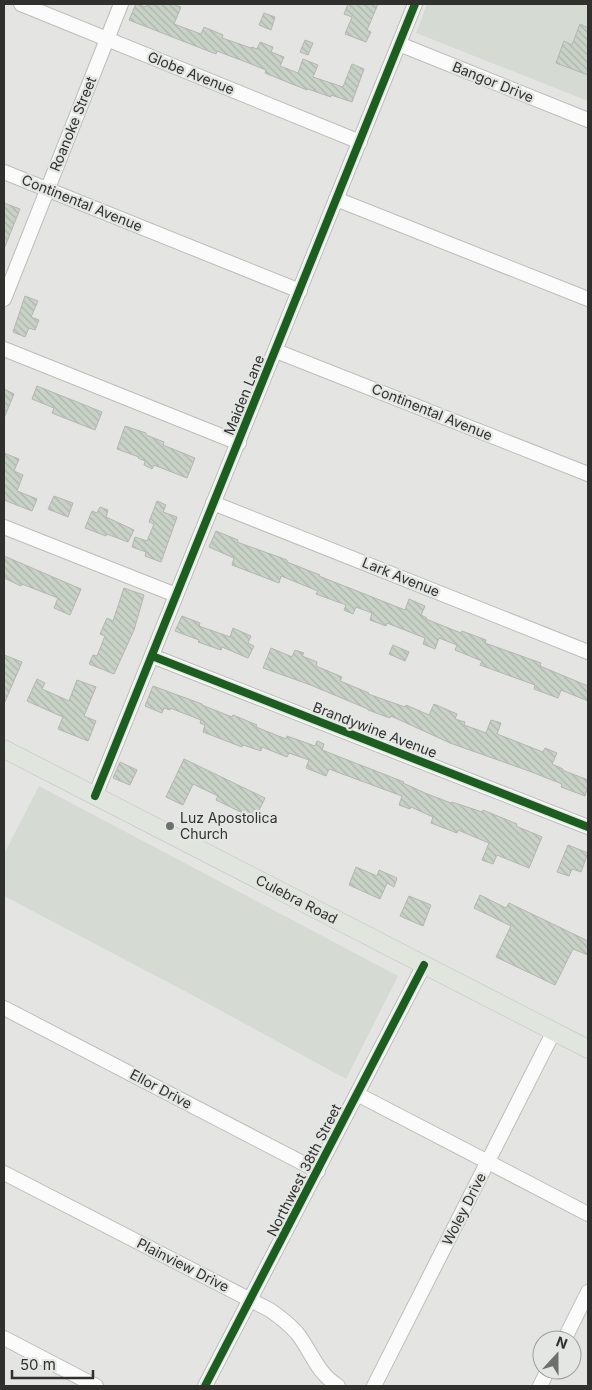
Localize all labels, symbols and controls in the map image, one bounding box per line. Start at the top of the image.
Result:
street label: Globe Avenue [145,47,237,98]
street label: Bangor Drive [450,58,536,106]
street label: Roanoke Street [46,73,99,174]
street label: Continental Avenue [19,171,145,235]
street label: Maiden Lane [220,352,267,437]
street label: Continental Avenue [369,380,495,444]
street label: Lark Avenue [360,553,442,600]
street label: Brandywine Avenue [311,698,440,761]
place label: Luz Apostolica Church [180,809,278,842]
marker: Luz Apostolica Church [164,820,176,832]
street label: Culebra Road [253,871,341,927]
street label: Ellor Drive [127,1065,195,1112]
street label: Northwest 38th Street [263,1100,344,1239]
street label: Woley Drive [438,1170,489,1248]
street label: Plainview Drive [134,1234,232,1295]
north arrow [532,1330,582,1380]
text: N [554,1333,570,1352]
scale bar [12,1348,94,1380]
text: 50 m [20,1355,56,1374]

